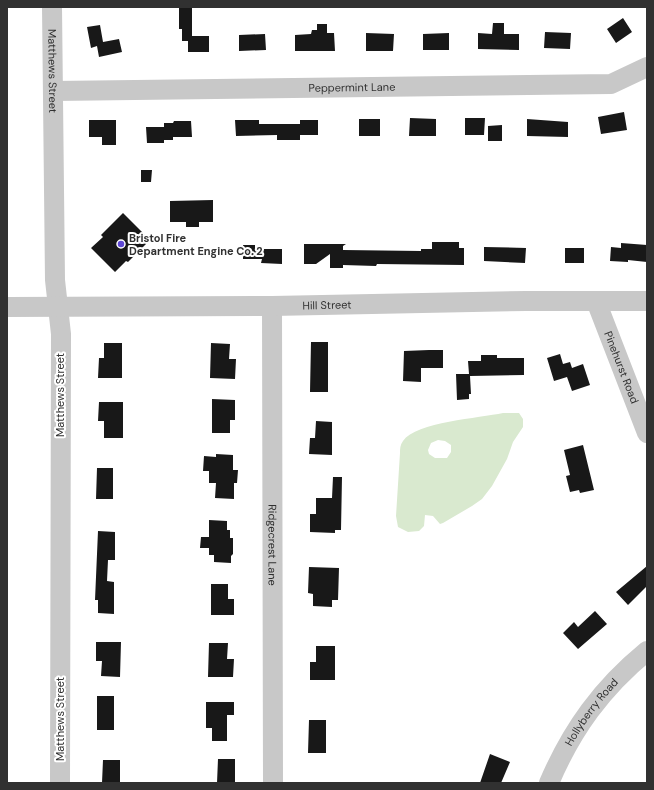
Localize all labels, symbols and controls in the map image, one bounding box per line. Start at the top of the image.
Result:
street label: Matthews Street [45,29,60,113]
street label: Peppermint Lane [308,80,395,95]
place label: Bristol Fire Department Engine Co. 2 [129,231,263,258]
marker: Bristol Fire Department Engine Co. 2 [116,239,126,249]
street label: Hill Street [302,297,352,312]
street label: Pinehurst Road [601,329,642,406]
street label: Matthews Street [53,353,67,437]
street label: Ridgecrest Lane [265,504,280,586]
street label: Hollyberry Road [562,675,621,748]
street label: Matthews Street [53,677,67,761]

